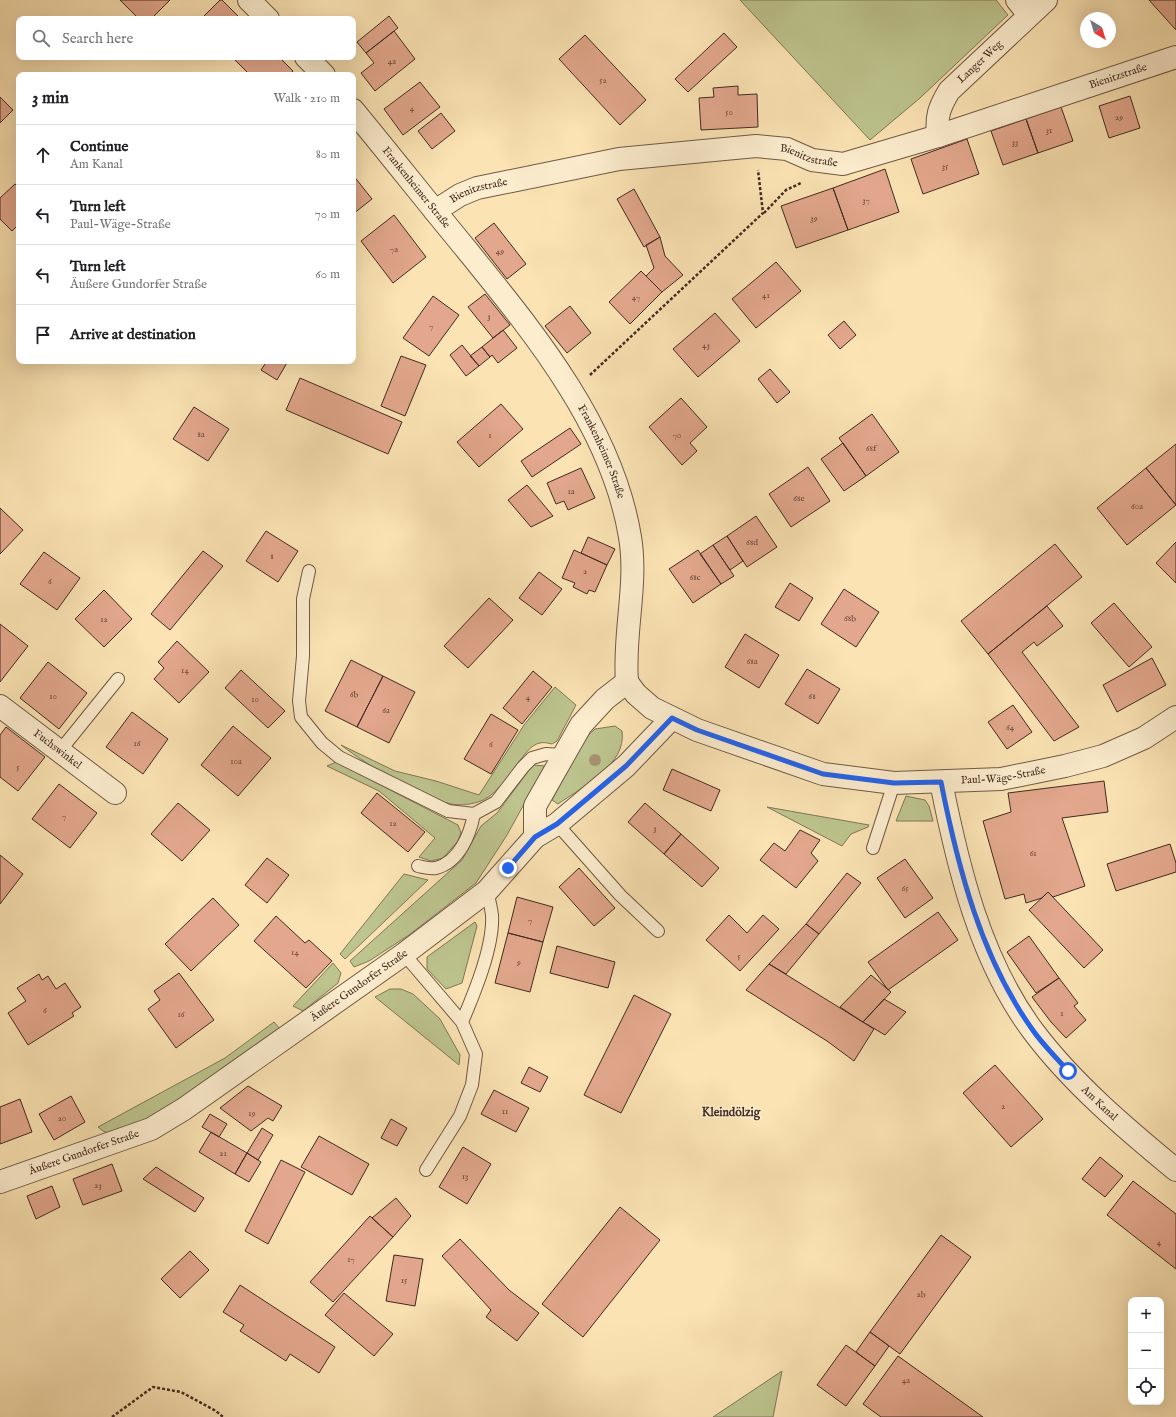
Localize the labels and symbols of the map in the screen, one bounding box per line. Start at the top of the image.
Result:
north arrow [1080,12,1116,48]
street label: Langer Weg [955,37,1006,86]
house number: 4a [388,56,396,67]
street label: Bienitzstraße [1087,60,1149,92]
house number: 52 [599,75,607,86]
house number: 4 [410,103,415,114]
house number: 50 [725,107,733,118]
house number: 29 [1115,112,1123,123]
house number: 31 [1046,125,1052,136]
house number: 33 [1012,137,1018,148]
street label: Bienitzstraße [780,141,839,170]
street label: Frankenheimer Straße [379,144,453,231]
house number: 35 [942,161,949,172]
street label: Bienitzstraße [447,175,509,207]
house number: 37 [862,195,870,206]
house number: 39 [810,213,818,224]
house number: 7a [390,244,398,255]
house number: 49 [496,246,504,257]
house number: 41 [762,290,770,301]
house number: 47 [632,292,640,303]
house number: 3 [487,311,491,322]
house number: 7 [429,321,433,332]
house number: 43 [702,340,710,351]
street label: Frankenheimer Straße [574,402,628,500]
house number: 8a [197,429,205,440]
house number: 1 [488,430,492,441]
house number: 70 [673,430,681,441]
house number: 68f [866,443,878,454]
house number: 1a [567,486,575,497]
house number: 68e [793,493,805,504]
house number: 60a [1131,501,1143,512]
house number: 68d [746,537,758,548]
house number: 8 [270,551,274,562]
house number: 2 [583,566,587,577]
house number: 68c [689,572,701,583]
house number: 6 [48,576,52,587]
house number: 68b [844,613,856,624]
house number: 12 [100,614,108,625]
house number: 68a [746,656,758,667]
house number: 14 [181,665,189,676]
house number: 6b [350,689,358,700]
house number: 10 [49,691,57,702]
house number: 68 [808,691,816,702]
house number: 4 [526,692,531,703]
house number: 10 [251,694,259,705]
house number: 6a [382,705,390,716]
house number: 64 [1006,722,1015,733]
street label: Fuchswinkel [30,727,84,772]
house number: 16 [133,738,141,749]
house number: 6 [489,739,493,750]
house number: 10a [230,756,242,767]
house number: 5 [16,762,20,773]
street label: Paul-Wäge-Straße [961,763,1047,787]
house number: 7 [62,811,66,822]
house number: 12 [389,818,397,829]
house number: 3 [653,823,657,834]
house number: 61 [1029,848,1037,859]
route end [499,859,517,877]
house number: 65 [901,883,909,894]
house number: 7 [528,915,532,926]
street label: Äußere Gundorfer Straße [307,946,411,1025]
house number: 14 [291,947,299,958]
house number: 5 [737,951,741,962]
house number: 9 [516,957,521,968]
house number: 6 [43,1005,47,1016]
house number: 1 [1060,1008,1064,1019]
house number: 16 [177,1009,185,1020]
route start [1059,1062,1077,1080]
street label: Am Kanal [1078,1082,1120,1124]
house number: 2 [1001,1101,1005,1112]
district label: Kleindölzig [702,1105,761,1121]
house number: 11 [502,1106,508,1117]
house number: 19 [248,1108,256,1119]
house number: 20 [58,1113,66,1124]
street label: Äußere Gundorfer Straße [26,1127,141,1179]
house number: 21 [219,1148,227,1159]
house number: 13 [462,1171,468,1182]
house number: 23 [94,1180,102,1191]
house number: 4 [1157,1237,1162,1248]
house number: 17 [347,1254,355,1265]
house number: 15 [401,1275,408,1286]
house number: 2b [916,1289,926,1300]
house number: 4a [902,1375,910,1386]

